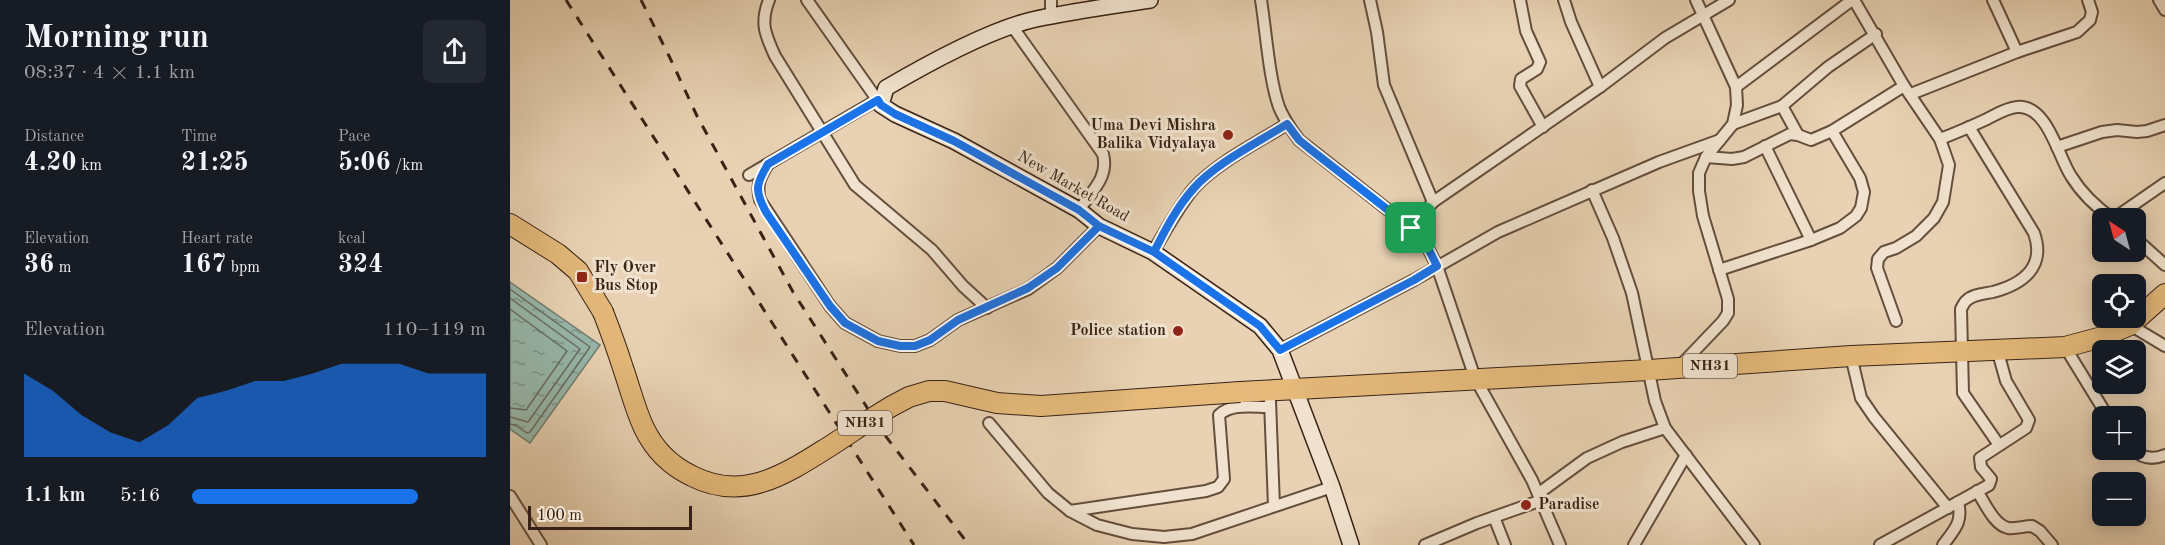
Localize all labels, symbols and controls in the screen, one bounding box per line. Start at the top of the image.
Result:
button: share [423,20,486,83]
text: Morning run [24,22,209,55]
text: 08:37 · 4 × 1.1 km [24,63,195,83]
place label: Uma Devi Mishra Balika Vidyalaya [1090,118,1216,152]
marker: Uma Devi Mishra Balika Vidyalaya [1221,128,1235,142]
text: Distance [24,129,84,145]
text: Time [181,129,217,145]
text: Pace [338,129,370,145]
street label: New Market Road [1015,149,1131,225]
text: 4.20 [24,150,77,176]
text: 21:25 [181,150,249,176]
text: 5:06 [338,150,391,176]
text: km [77,158,102,174]
text: /km [391,158,423,174]
pin [1385,202,1436,253]
north arrow [2092,208,2146,262]
map controls [2092,208,2146,526]
icon: arrive [1394,211,1427,244]
text: Elevation [24,231,89,247]
text: Heart rate [181,231,253,247]
text: kcal [338,231,366,247]
text: 36 [24,252,54,278]
text: 167 [181,252,226,278]
text: 324 [338,252,383,278]
text: m [54,260,71,276]
text: bpm [226,260,260,276]
place label: Fly Over Bus Stop [594,260,658,294]
marker: Fly Over Bus Stop [575,270,589,284]
button: locate [2092,274,2146,328]
text: Elevation [24,320,105,340]
text: 110–119 m [383,320,486,340]
place label: Police station [1070,323,1166,339]
marker: Police station [1171,324,1185,338]
button: layers [2092,340,2146,394]
road number: NH31 [1683,354,1737,378]
button: + [2092,406,2146,460]
road number: NH31 [838,411,892,435]
button: − [2092,472,2146,526]
text: 1.1 km [24,486,86,506]
text: 5:16 [120,486,160,506]
place label: Paradise [1538,497,1600,513]
marker: Paradise [1519,498,1533,512]
scale bar [528,503,692,530]
text: 100 m [537,508,582,524]

